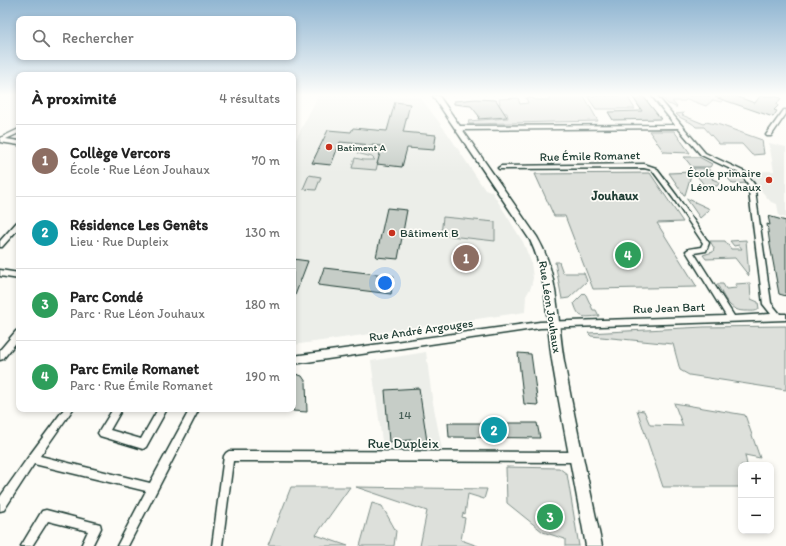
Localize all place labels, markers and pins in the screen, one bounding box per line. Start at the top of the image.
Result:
place label: Batiment A [337,141,386,154]
marker: Batiment A [324,142,334,152]
place label: École primaire Léon Jouhaux [687,166,761,194]
marker: École primaire Léon Jouhaux [764,175,774,185]
place label: Bâtiment B [400,226,459,240]
marker: Bâtiment B [387,228,397,238]
pin: 4 [615,240,641,270]
pin: 1 [453,243,479,273]
pin: 2 [481,415,507,445]
pin: 3 [537,502,563,532]

